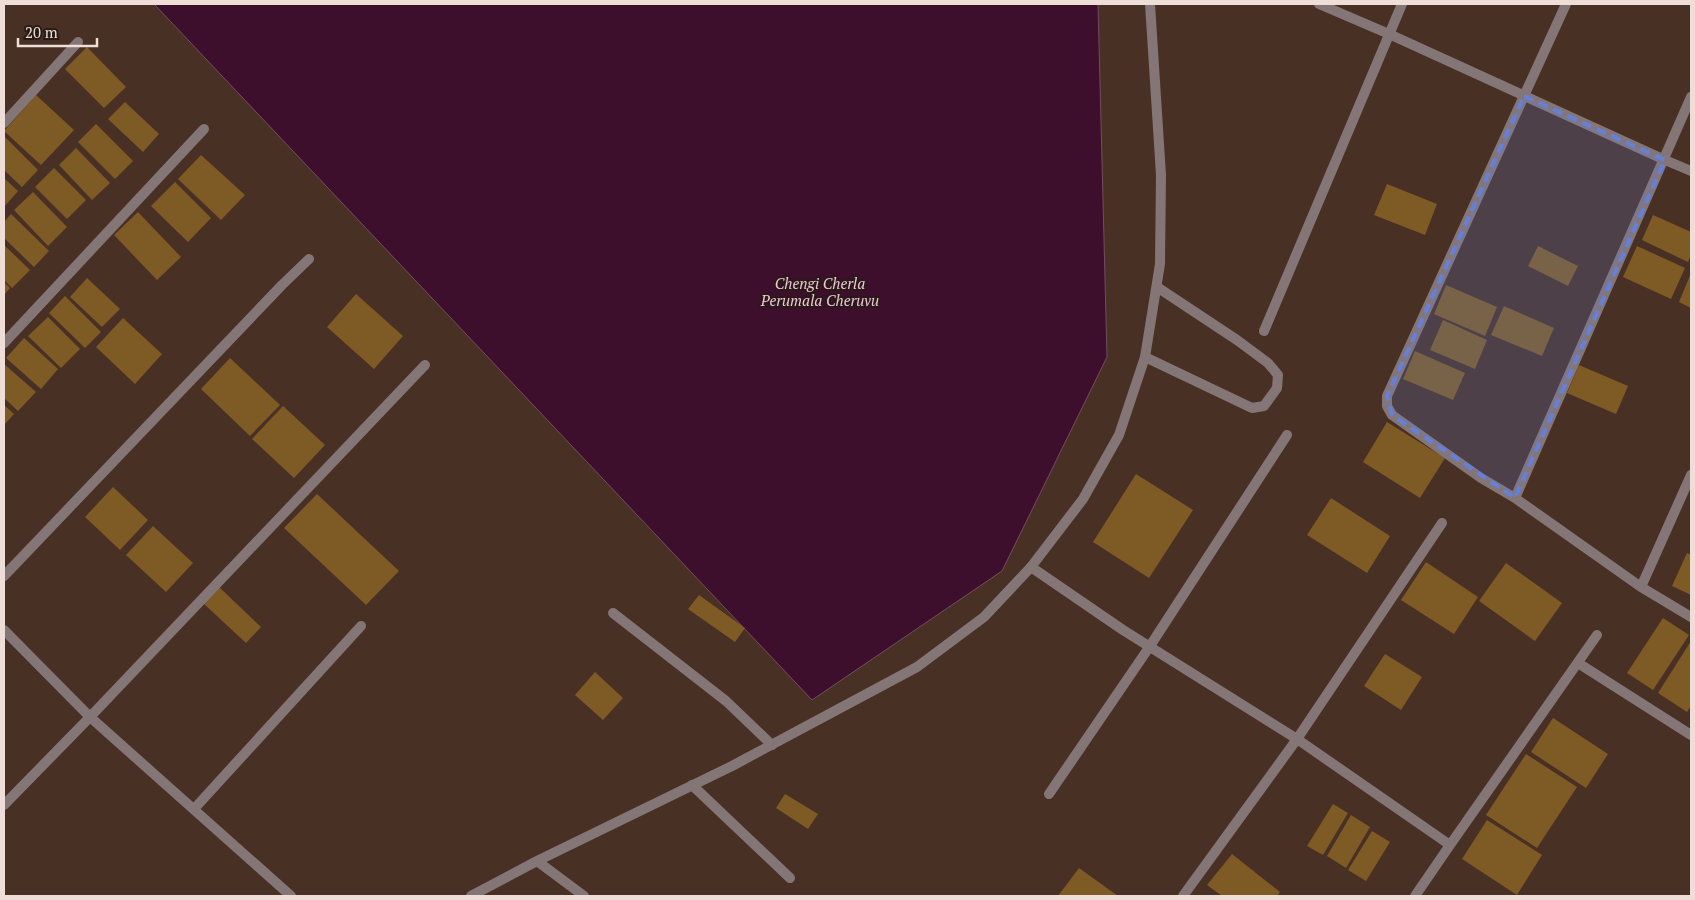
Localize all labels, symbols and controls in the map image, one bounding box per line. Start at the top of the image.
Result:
scale bar [18,15,96,47]
text: 20 m [25,22,58,42]
water label: Chengi Cherla Perumala Cheruvu [760,273,879,310]

